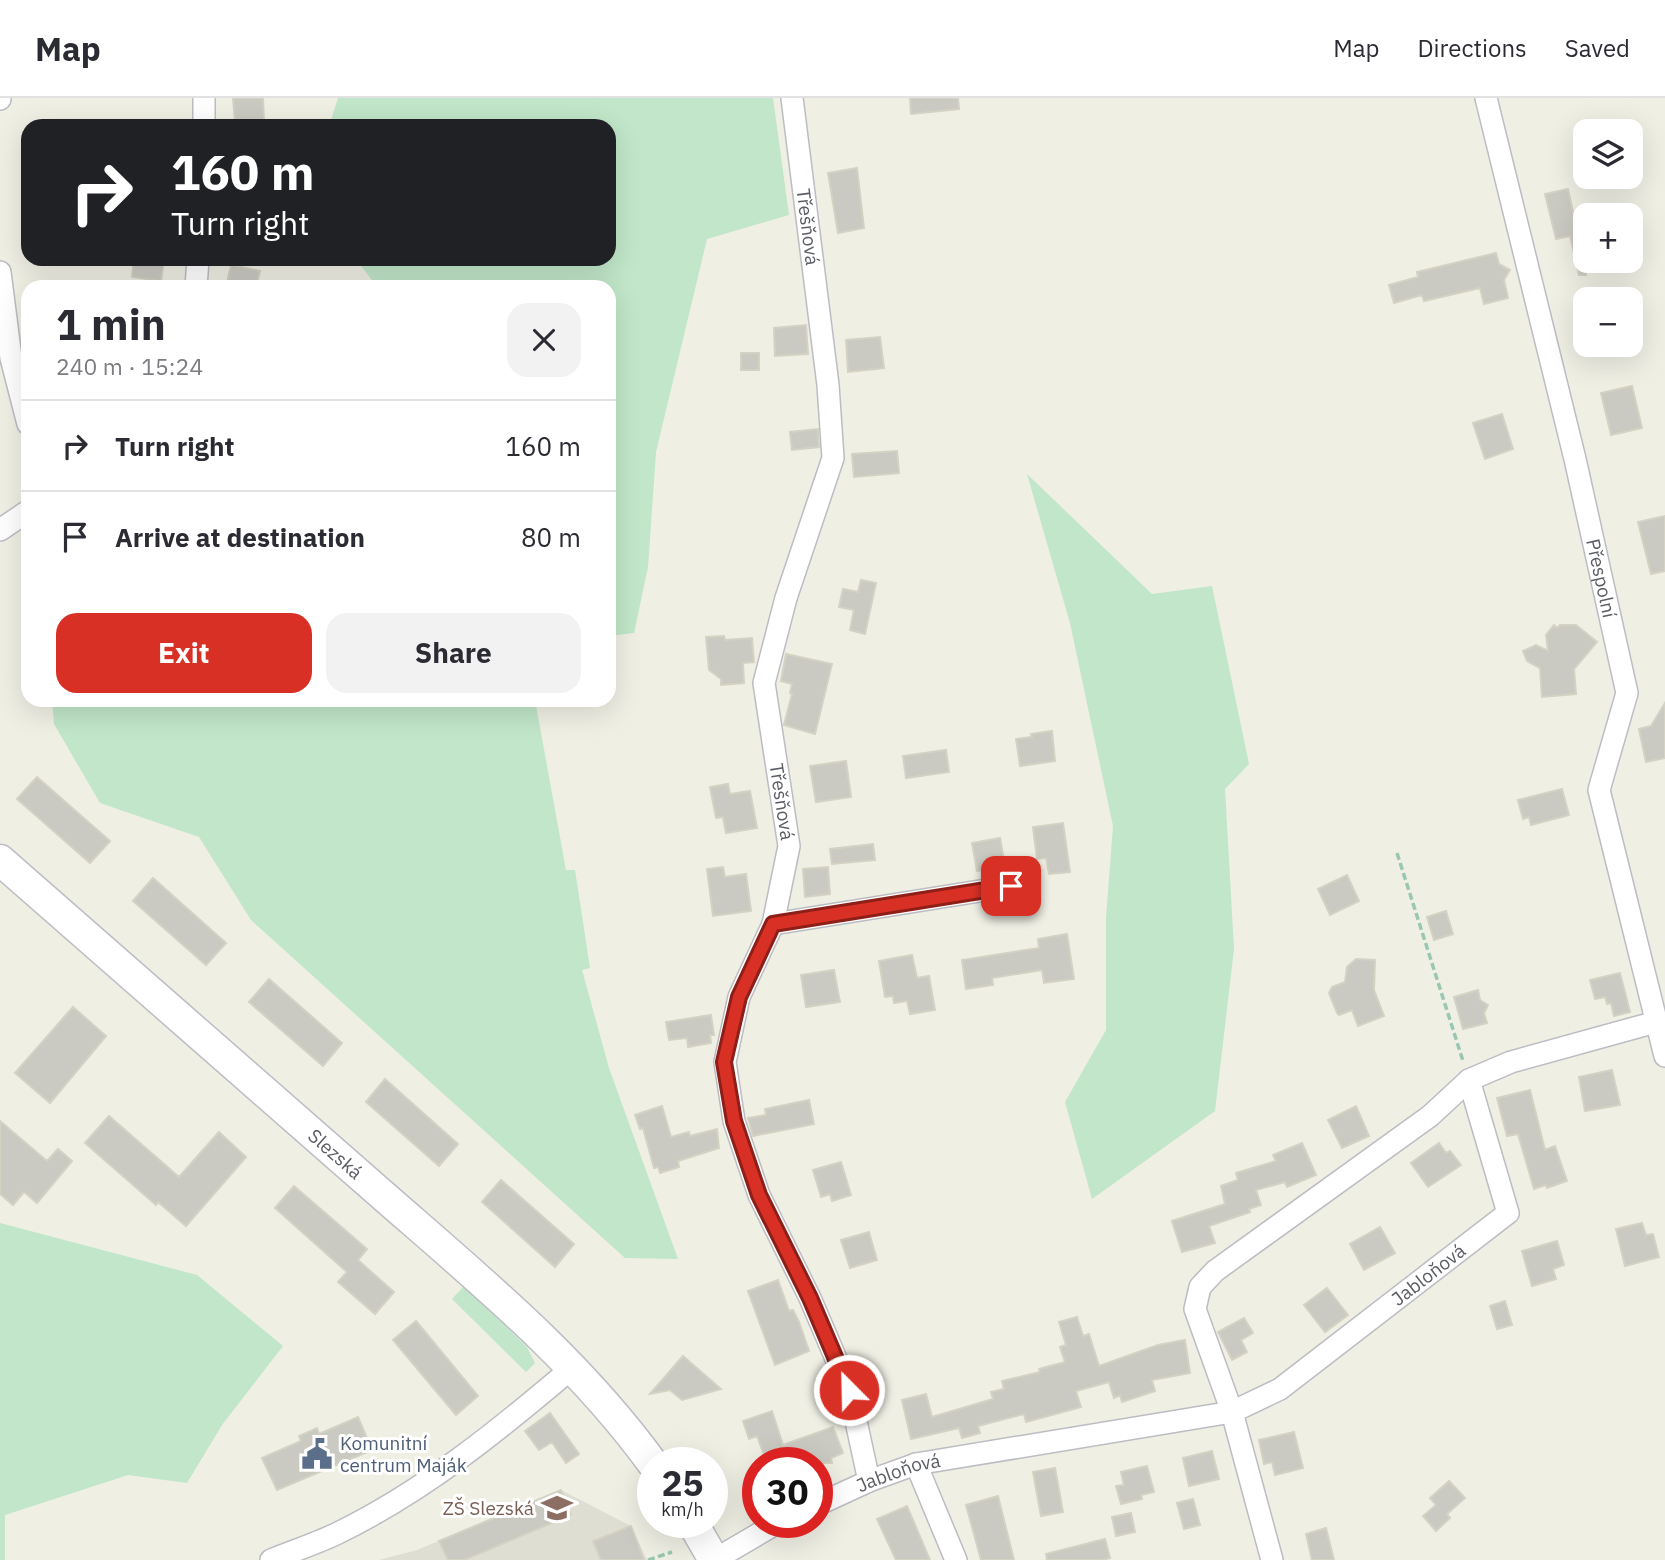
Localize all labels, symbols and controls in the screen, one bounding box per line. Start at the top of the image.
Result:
text: Map [35,27,101,70]
text: Map [1333,32,1379,64]
text: Directions [1417,32,1527,64]
text: Saved [1565,32,1630,64]
map controls [1573,119,1643,357]
button: layers [1573,119,1643,189]
text: 160 m [171,140,315,203]
icon: right [56,147,147,238]
street label: Třešňová [791,187,825,267]
text: Turn right [171,202,309,244]
button: + [1573,203,1643,273]
button: − [1573,287,1643,357]
text: 1 min [56,297,166,352]
button: close [507,303,581,377]
text: 240 m · 15:24 [56,351,203,381]
icon: right [56,427,94,465]
text: Turn right [115,429,234,463]
text: 160 m [505,429,581,463]
icon: arrive [56,518,94,556]
text: Arrive at destination [115,520,365,554]
text: 80 m [521,520,581,554]
street label: Přespolní [1581,536,1622,620]
button: Exit [56,613,312,693]
button: Share [326,613,581,693]
street label: Třešňová [764,762,800,842]
pin [981,856,1041,916]
icon: arrive [992,867,1030,905]
street label: Slezská [303,1123,368,1184]
street label: Jabloňová [1386,1238,1470,1311]
position arrow [812,1353,886,1427]
place label: Komunitní centrum Maják [340,1431,467,1477]
public building icon: Komunitní centrum Maják [300,1437,334,1471]
speed limit sign: 30 [742,1447,833,1538]
street label: Jabloňová [852,1448,942,1497]
text: 25 [661,1460,704,1506]
school or university icon: ZŠ Slezská [540,1491,574,1525]
place label: ZŠ Slezská [443,1496,534,1520]
text: km/h [661,1498,704,1521]

